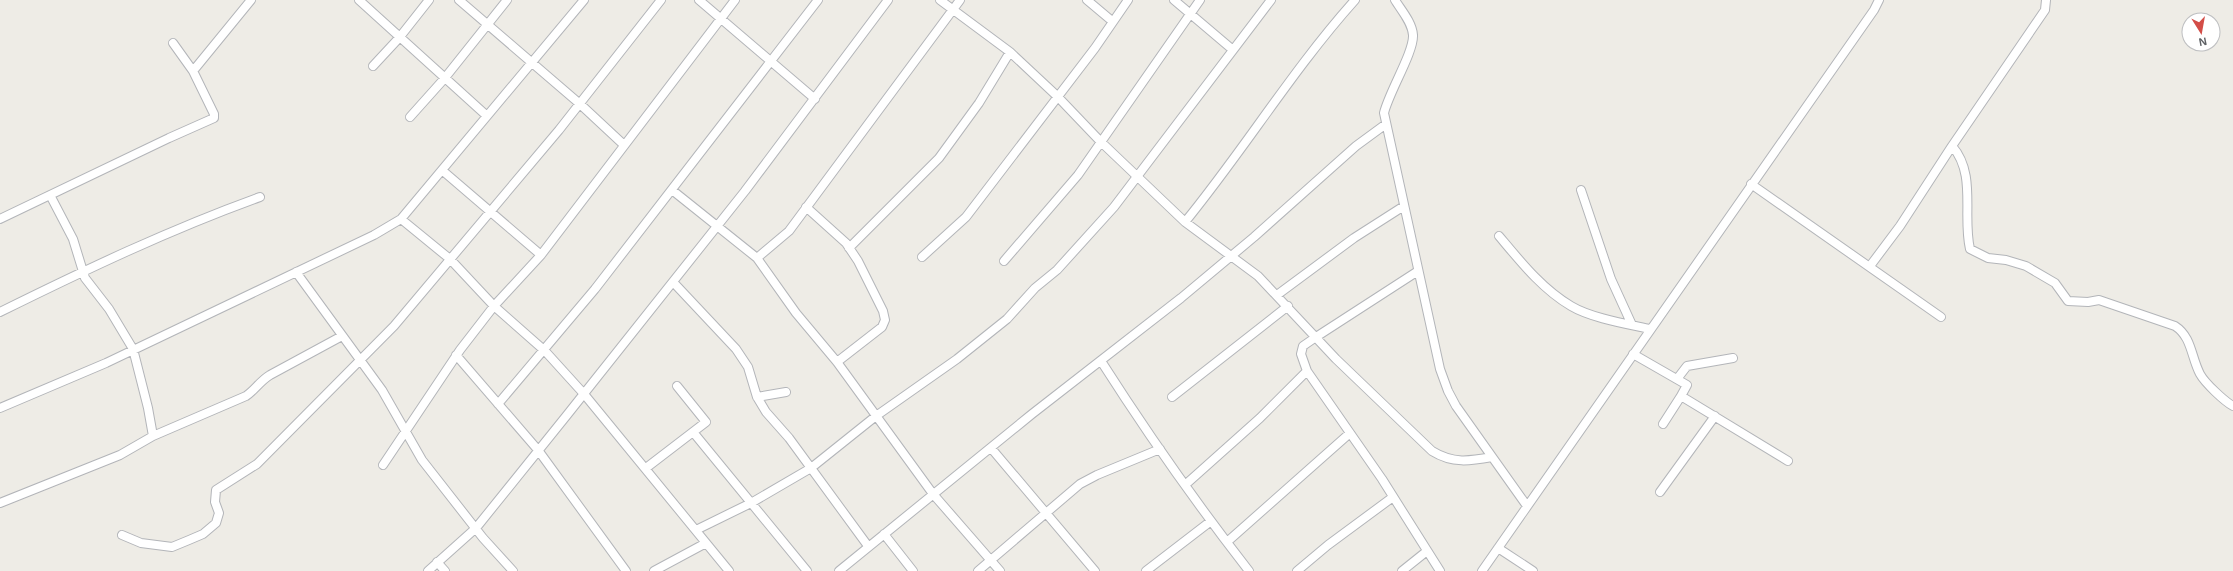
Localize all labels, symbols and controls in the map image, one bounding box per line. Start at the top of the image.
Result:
north arrow [2181,12,2221,52]
text: N [2198,35,2208,48]

